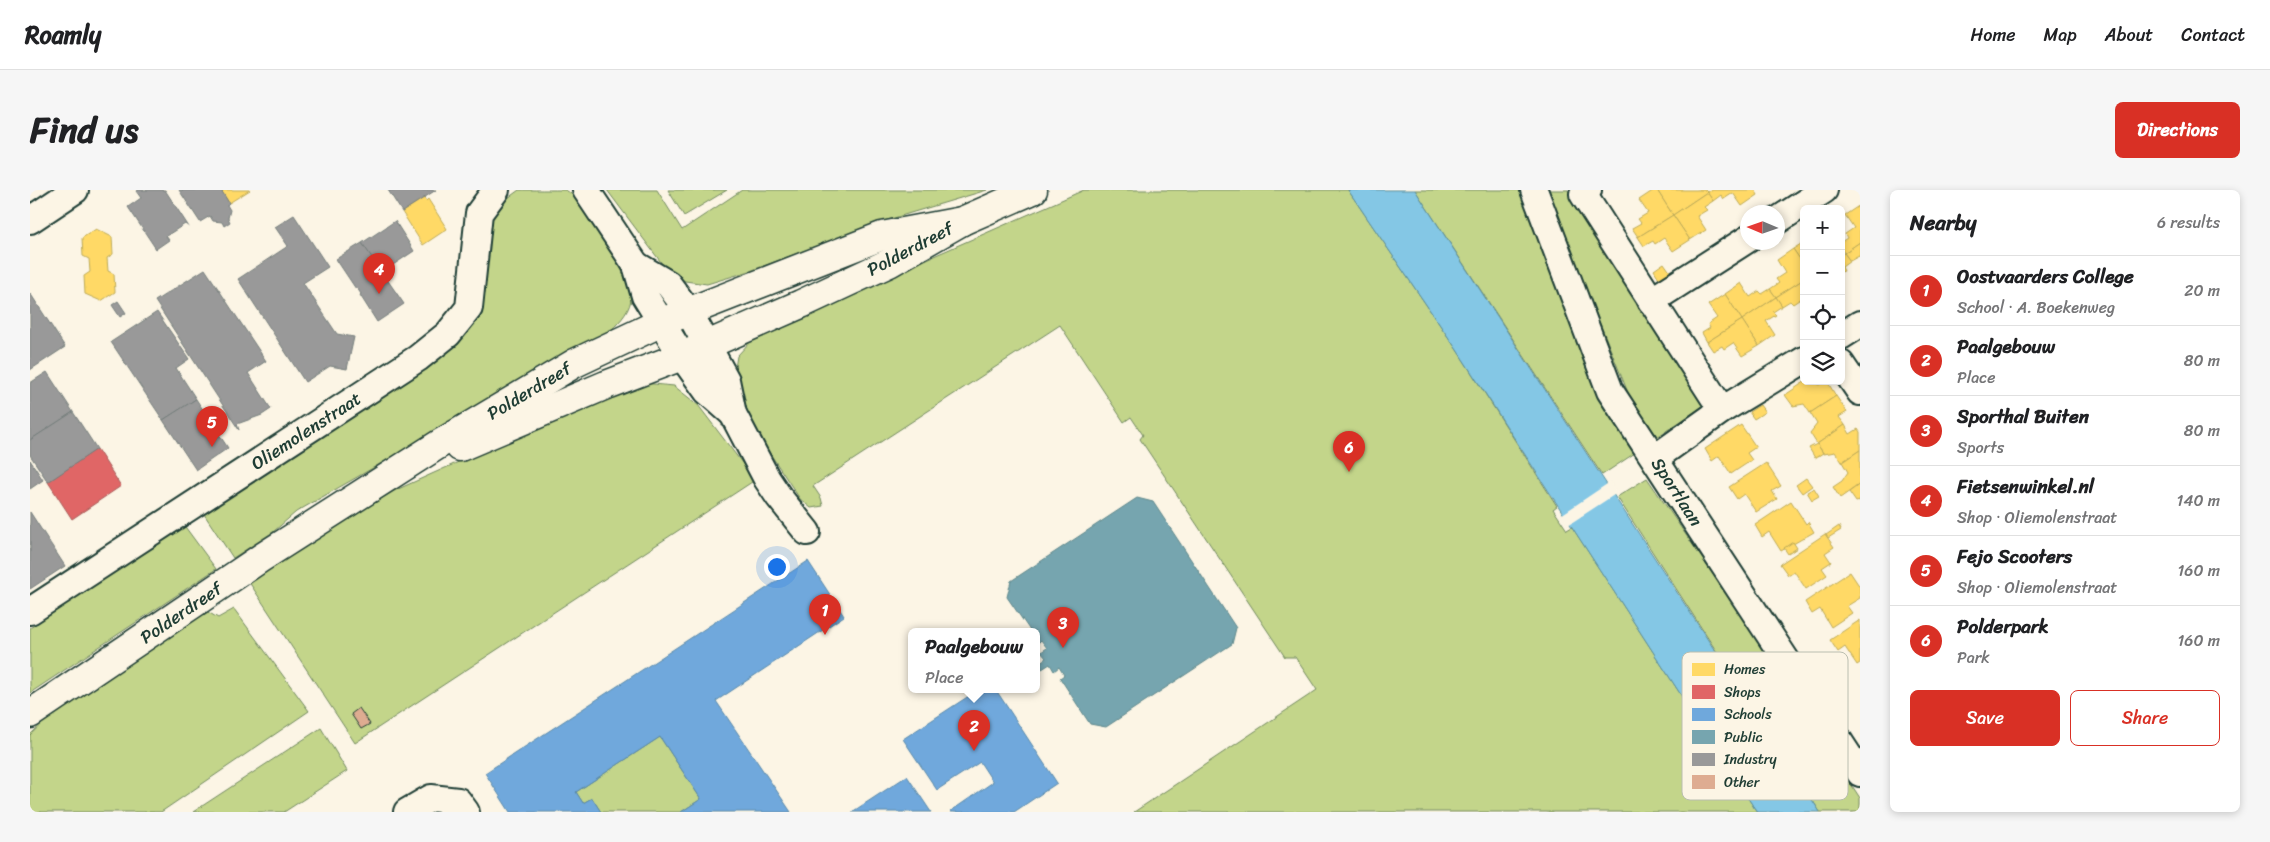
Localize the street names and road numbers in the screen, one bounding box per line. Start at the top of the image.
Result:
street label: Polderdreef [861,212,961,285]
street label: Polderdreef [480,352,579,429]
street label: Oliemolenstraat [244,383,368,479]
street label: Sportlaan [1642,451,1712,533]
street label: Polderdreef [133,572,231,653]

